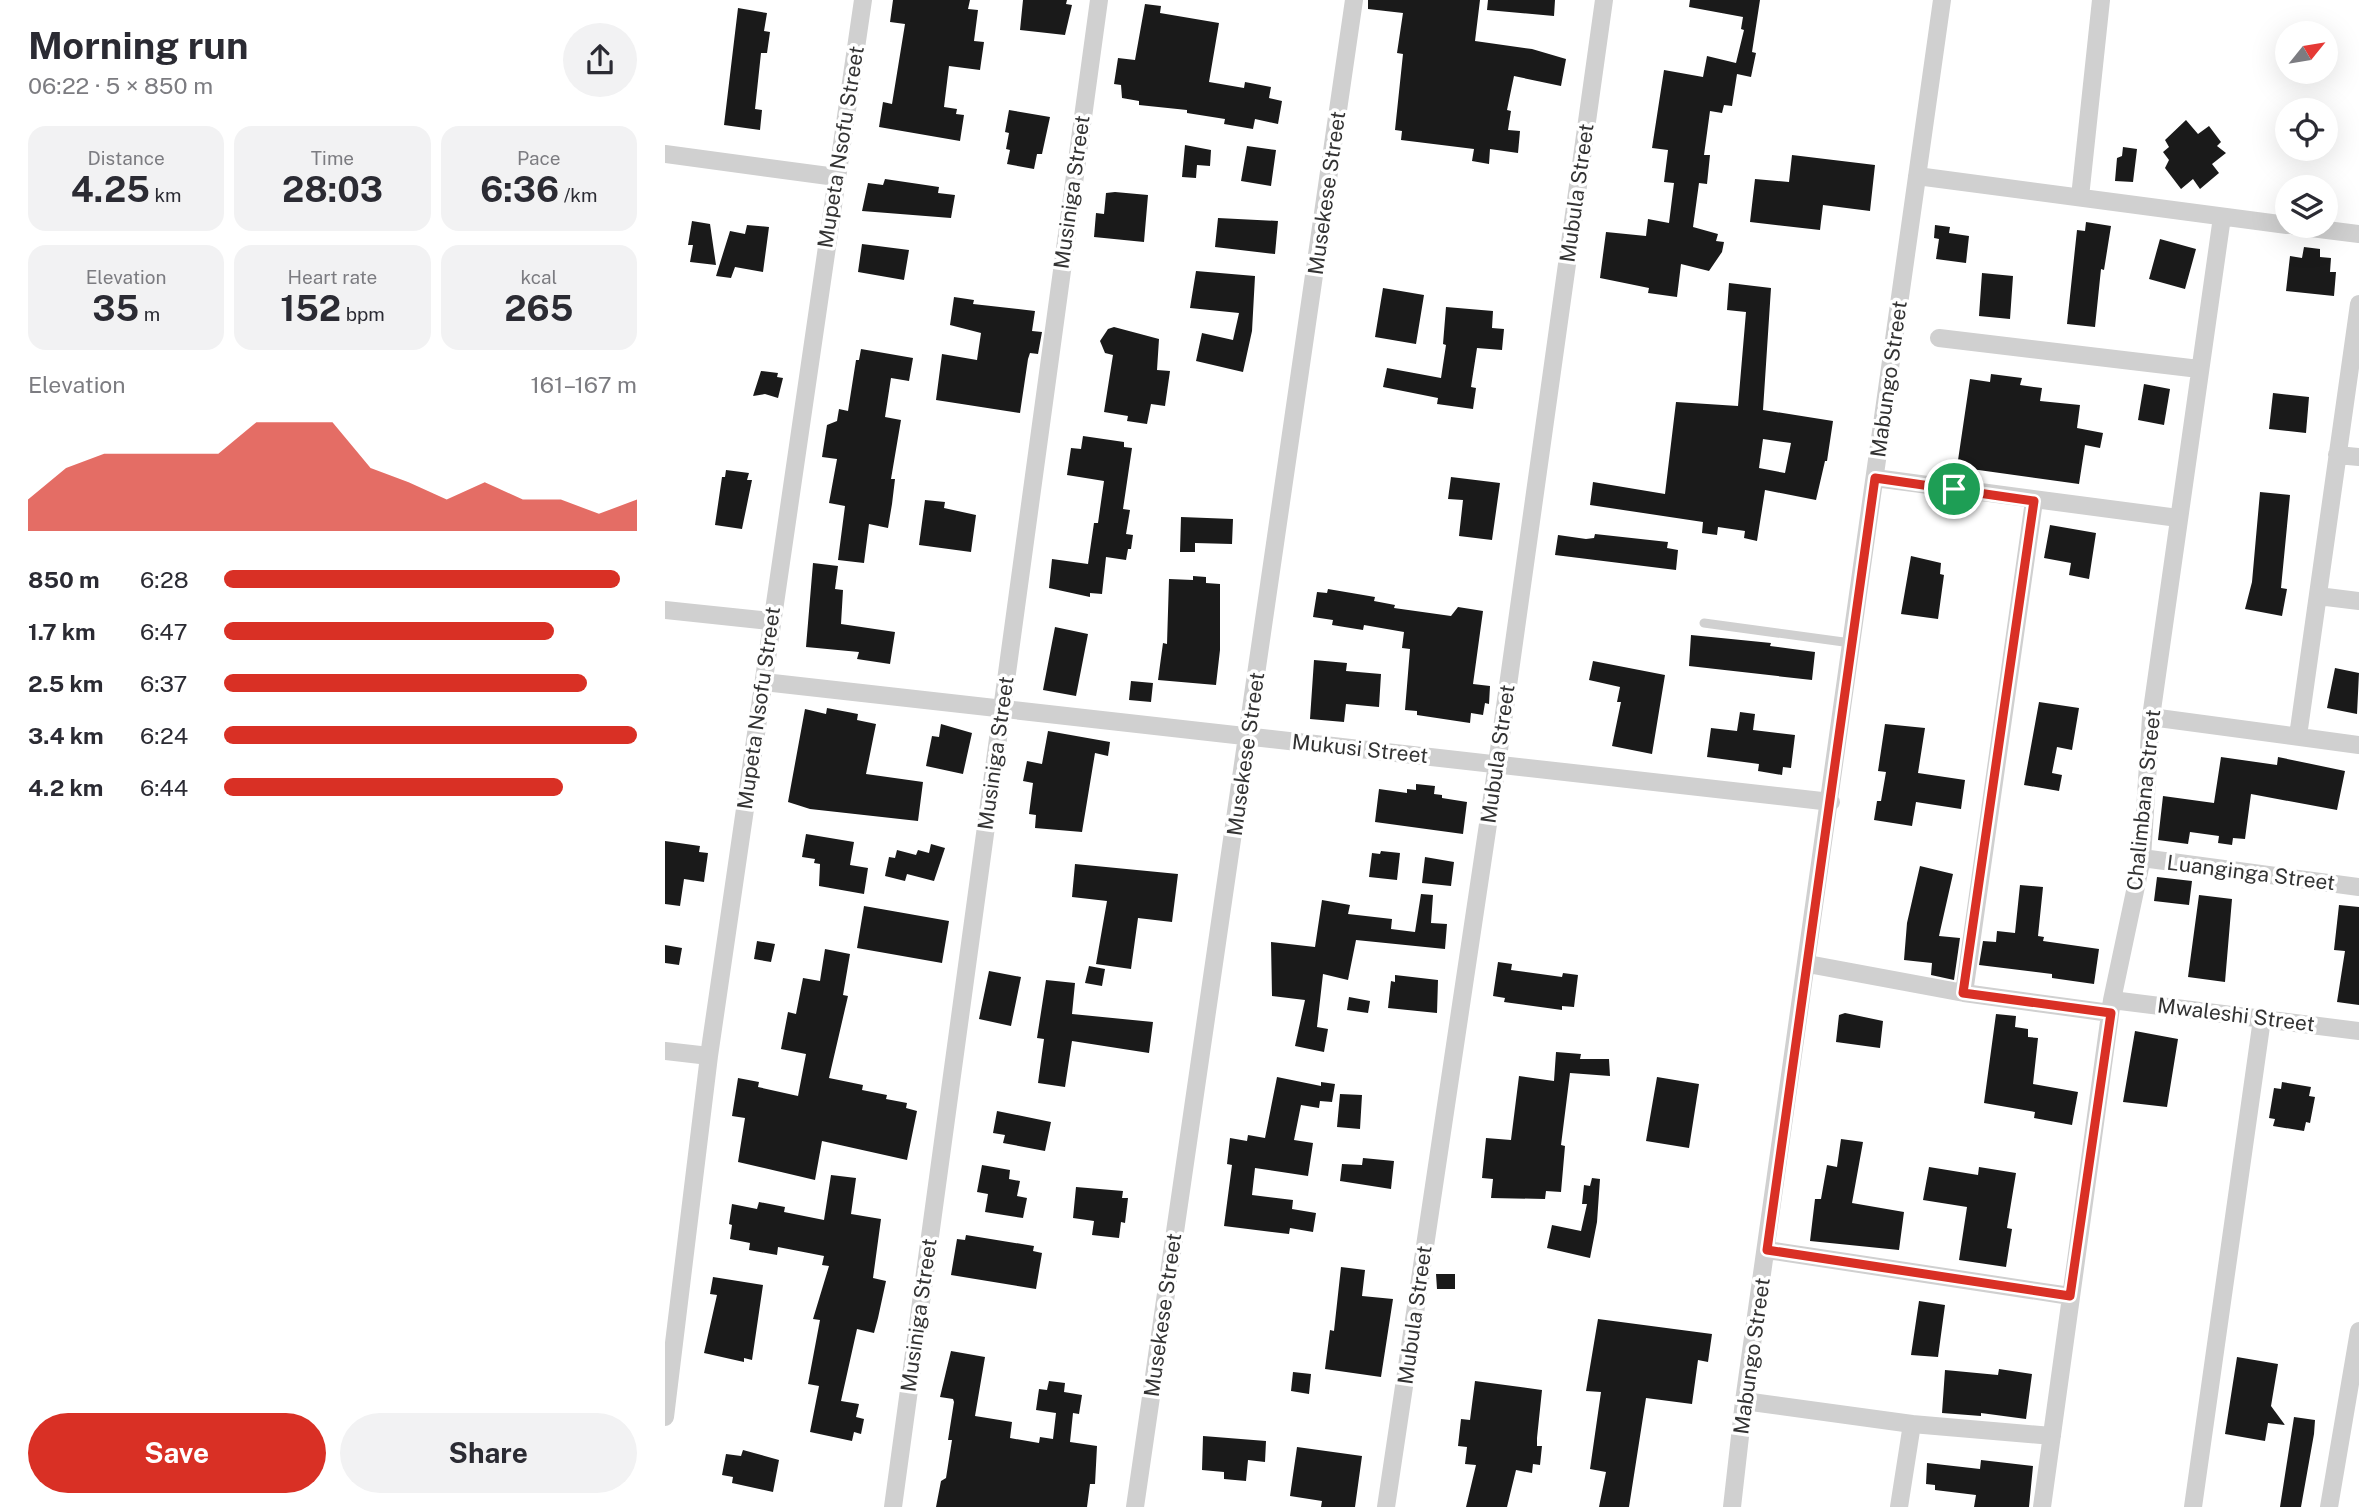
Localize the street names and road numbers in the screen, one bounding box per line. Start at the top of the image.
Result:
street label: Mupeta Nsofu Street [812,44,869,250]
street label: Musekese Street [1303,109,1350,276]
street label: Musiniga Street [1048,114,1095,270]
street label: Mubula Street [1554,122,1599,264]
street label: Mabungo Street [1865,299,1912,459]
street label: Mupeta Nsofu Street [732,605,785,811]
street label: Musekese Street [1222,670,1269,837]
street label: Musiniga Street [972,675,1019,831]
street label: Mubula Street [1475,683,1520,825]
street label: Chalimbana Street [2122,708,2165,892]
street label: Mukusi Street [1291,729,1429,768]
street label: Luanginga Street [2165,850,2337,895]
street label: Mwaleshi Street [2156,992,2316,1037]
street label: Musekese Street [1139,1231,1186,1398]
street label: Musiniga Street [895,1237,942,1393]
street label: Mubula Street [1392,1244,1437,1386]
street label: Mabungo Street [1728,1276,1775,1436]

